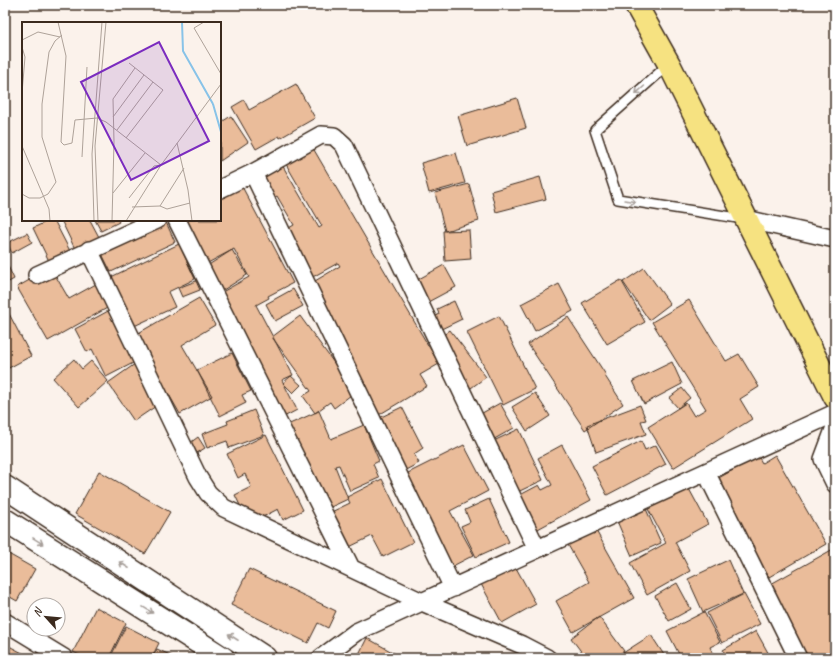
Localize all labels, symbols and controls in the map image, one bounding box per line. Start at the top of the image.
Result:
inset map [22,22,221,221]
one-way arrow [634,86,645,95]
one-way arrow [623,197,636,205]
one-way arrow [32,537,43,545]
one-way arrow [119,561,130,569]
north arrow [26,597,66,637]
text: N [29,604,46,619]
one-way arrow [142,607,154,615]
one-way arrow [227,632,239,640]

